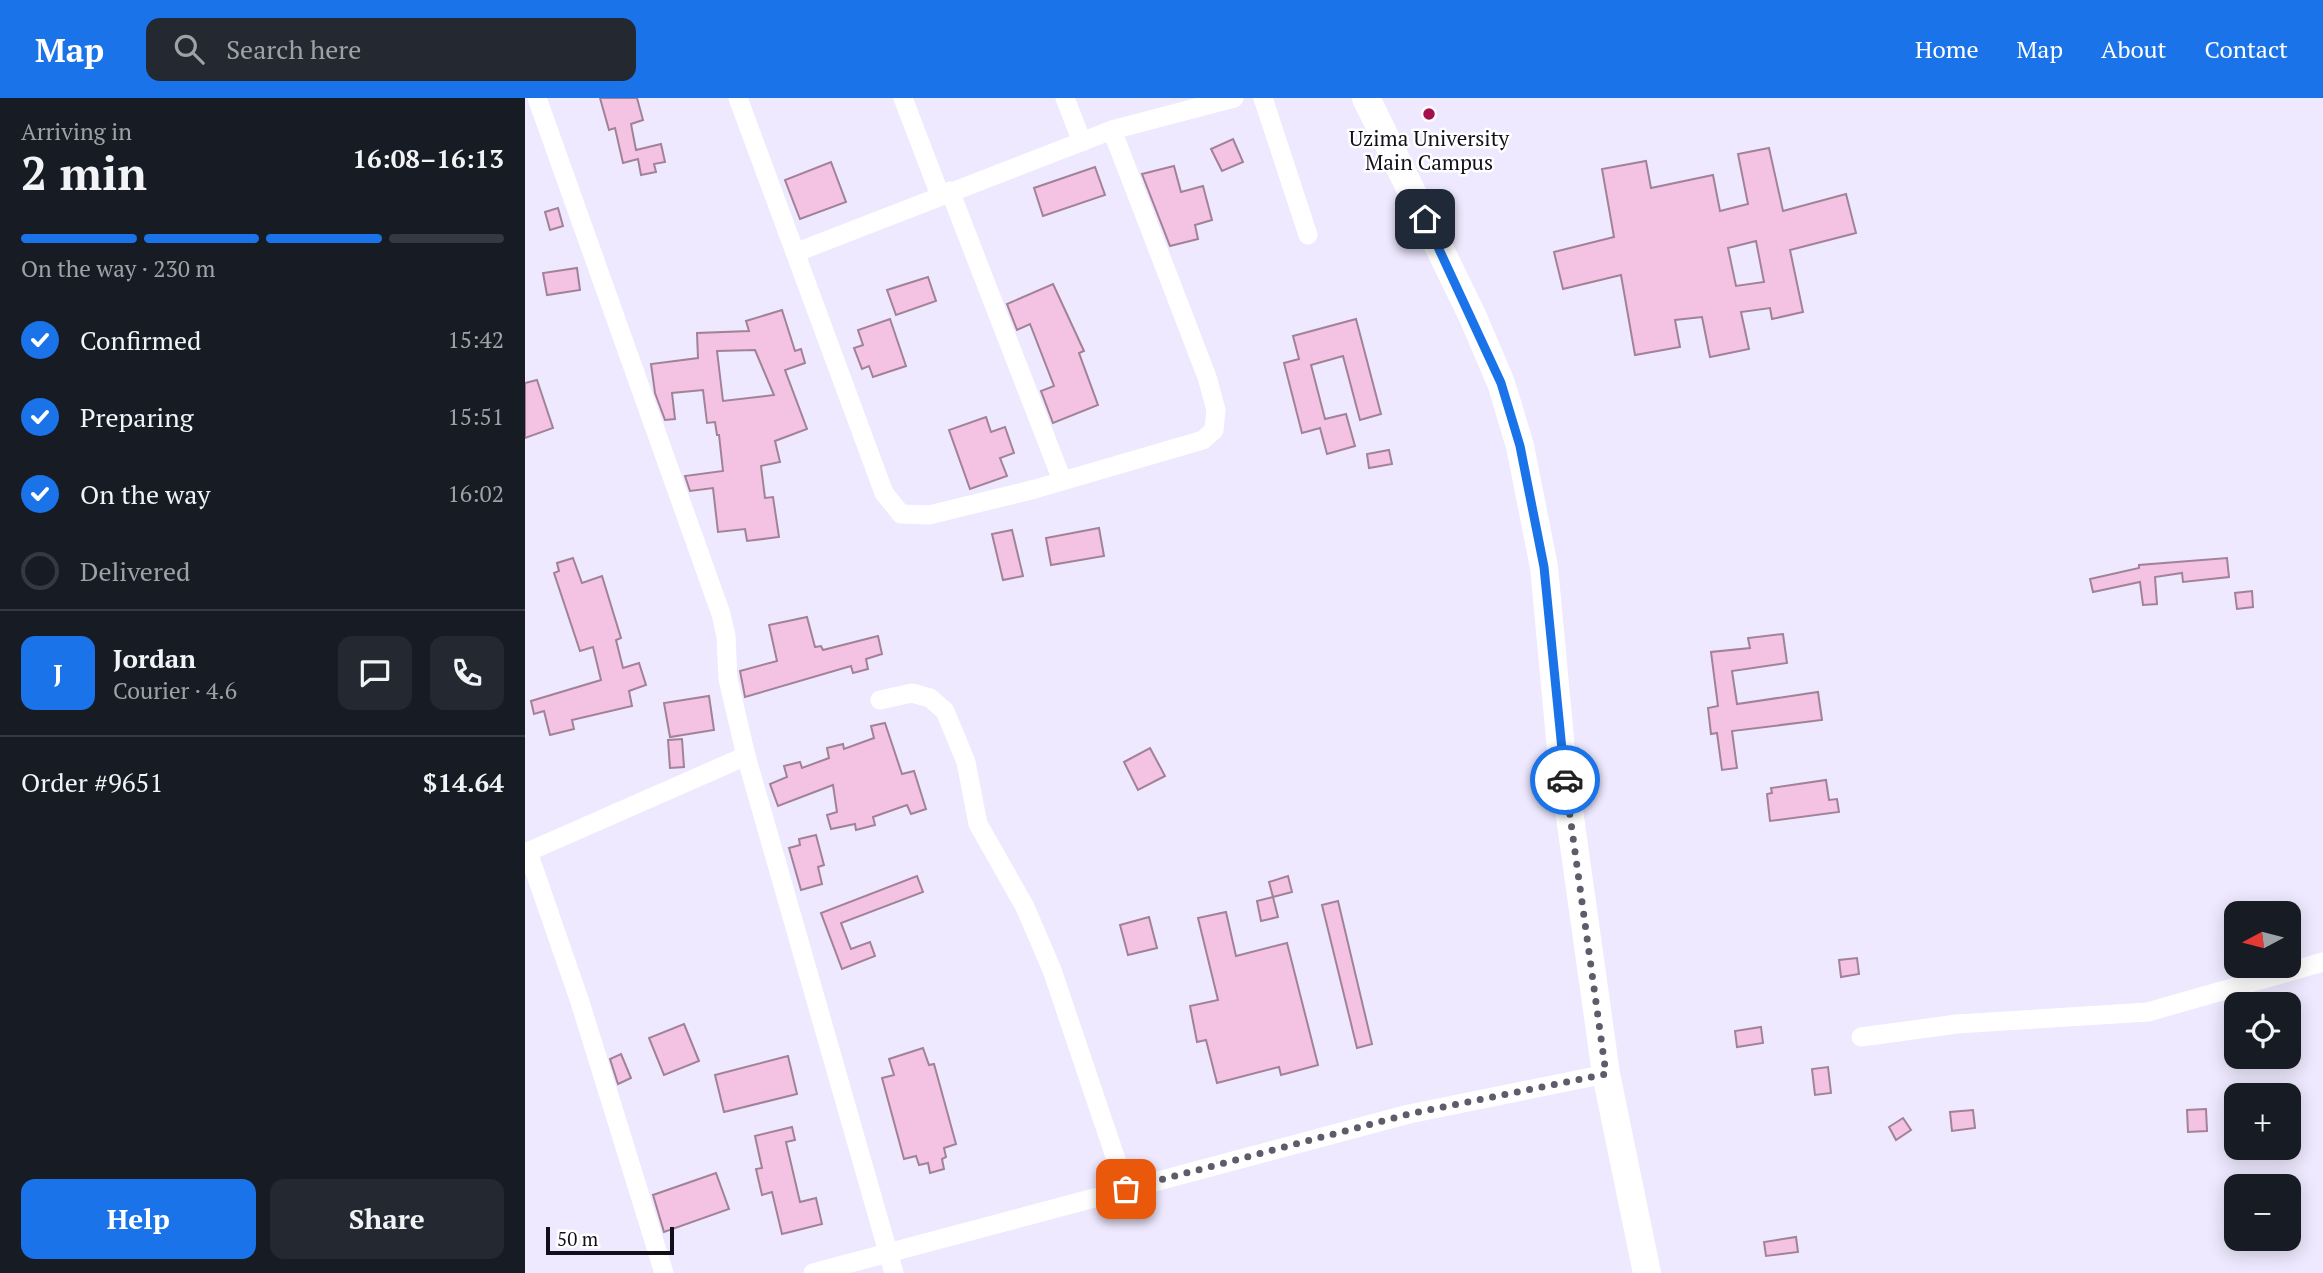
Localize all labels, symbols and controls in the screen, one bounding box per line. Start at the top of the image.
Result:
search box [146,18,636,81]
text: Map [35,28,104,71]
icon: search [170,30,208,68]
text: Search here [226,32,361,66]
text: Home [1915,33,1979,65]
text: Map [2017,33,2063,65]
text: About [2101,33,2167,65]
text: Contact [2205,33,2288,65]
marker: Uzima University Main Campus [1421,106,1437,122]
text: Arriving in [21,116,132,147]
place label: Uzima University Main Campus [1349,124,1509,176]
text: 16:08–16:13 [352,141,504,175]
text: 2 min [21,142,147,203]
pin [1395,189,1455,249]
icon: home [1406,200,1444,238]
text: On the way · 230 m [21,253,215,284]
icon: check [21,321,59,359]
text: Confirmed [80,323,201,357]
text: 15:42 [447,324,504,355]
icon: check [21,398,59,436]
text: Preparing [80,400,193,434]
text: 15:51 [447,401,504,432]
icon: check [21,475,59,513]
text: On the way [80,477,211,511]
text: 16:02 [447,478,504,509]
text: Delivered [80,554,190,588]
button: chat [338,636,412,710]
button: phone [430,636,504,710]
text: Jordan [113,641,196,675]
text: J [53,656,63,690]
text: Courier · 4.6 [113,675,237,706]
courier [1530,745,1600,815]
icon: car [1546,761,1584,799]
text: Order #9651 [21,765,163,799]
text: $14.64 [423,765,504,799]
north arrow [2224,901,2301,978]
map controls [2224,901,2301,1251]
button: locate [2224,992,2301,1069]
button: + [2224,1083,2301,1160]
pin [1096,1159,1156,1219]
icon: bag [1107,1170,1145,1208]
button: − [2224,1174,2301,1251]
button: Help [21,1179,256,1259]
button: Share [270,1179,504,1259]
scale bar [546,1224,674,1256]
text: 50 m [557,1226,598,1251]

